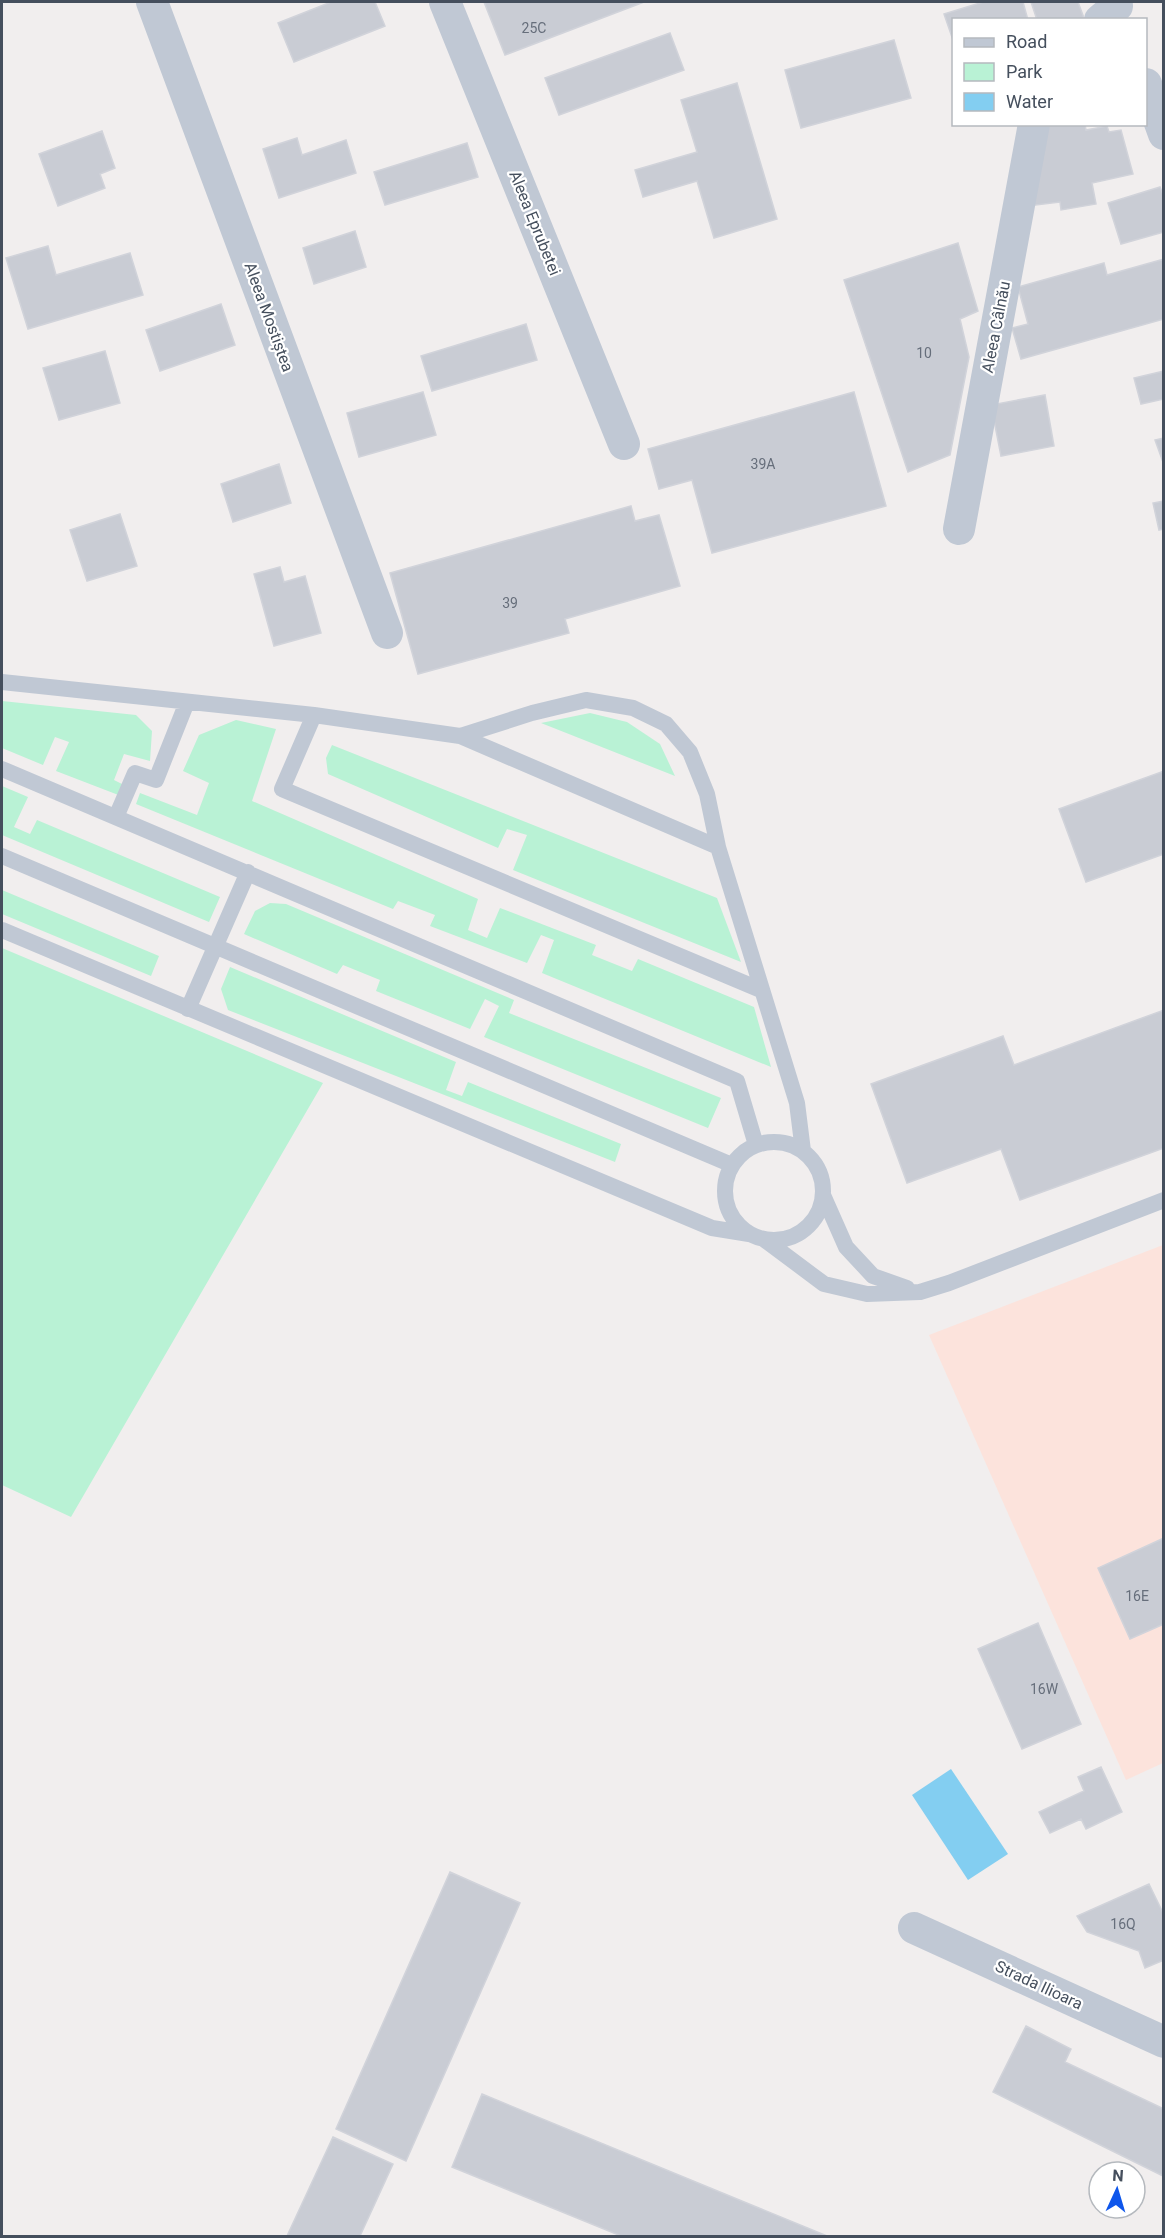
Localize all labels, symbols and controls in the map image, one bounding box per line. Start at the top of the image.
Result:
legend [952,18,1147,126]
house number: 25C [522,20,546,36]
text: Road [1006,31,1047,52]
text: Park [1006,61,1043,82]
text: Water [1006,91,1053,112]
street label: Aleea Eprubetei [505,168,565,278]
street label: Aleea Mostiștea [239,260,298,375]
street label: Aleea Câlnău [978,279,1014,375]
house number: 10 [916,345,932,361]
house number: 39A [751,456,775,472]
house number: 39 [502,595,518,611]
house number: 16E [1125,1588,1149,1604]
house number: 16W [1030,1681,1059,1697]
house number: 16Q [1110,1916,1136,1932]
street label: Strada Ilioara [992,1957,1086,2013]
north arrow [1087,2160,1147,2220]
text: N [1112,2166,1124,2185]

